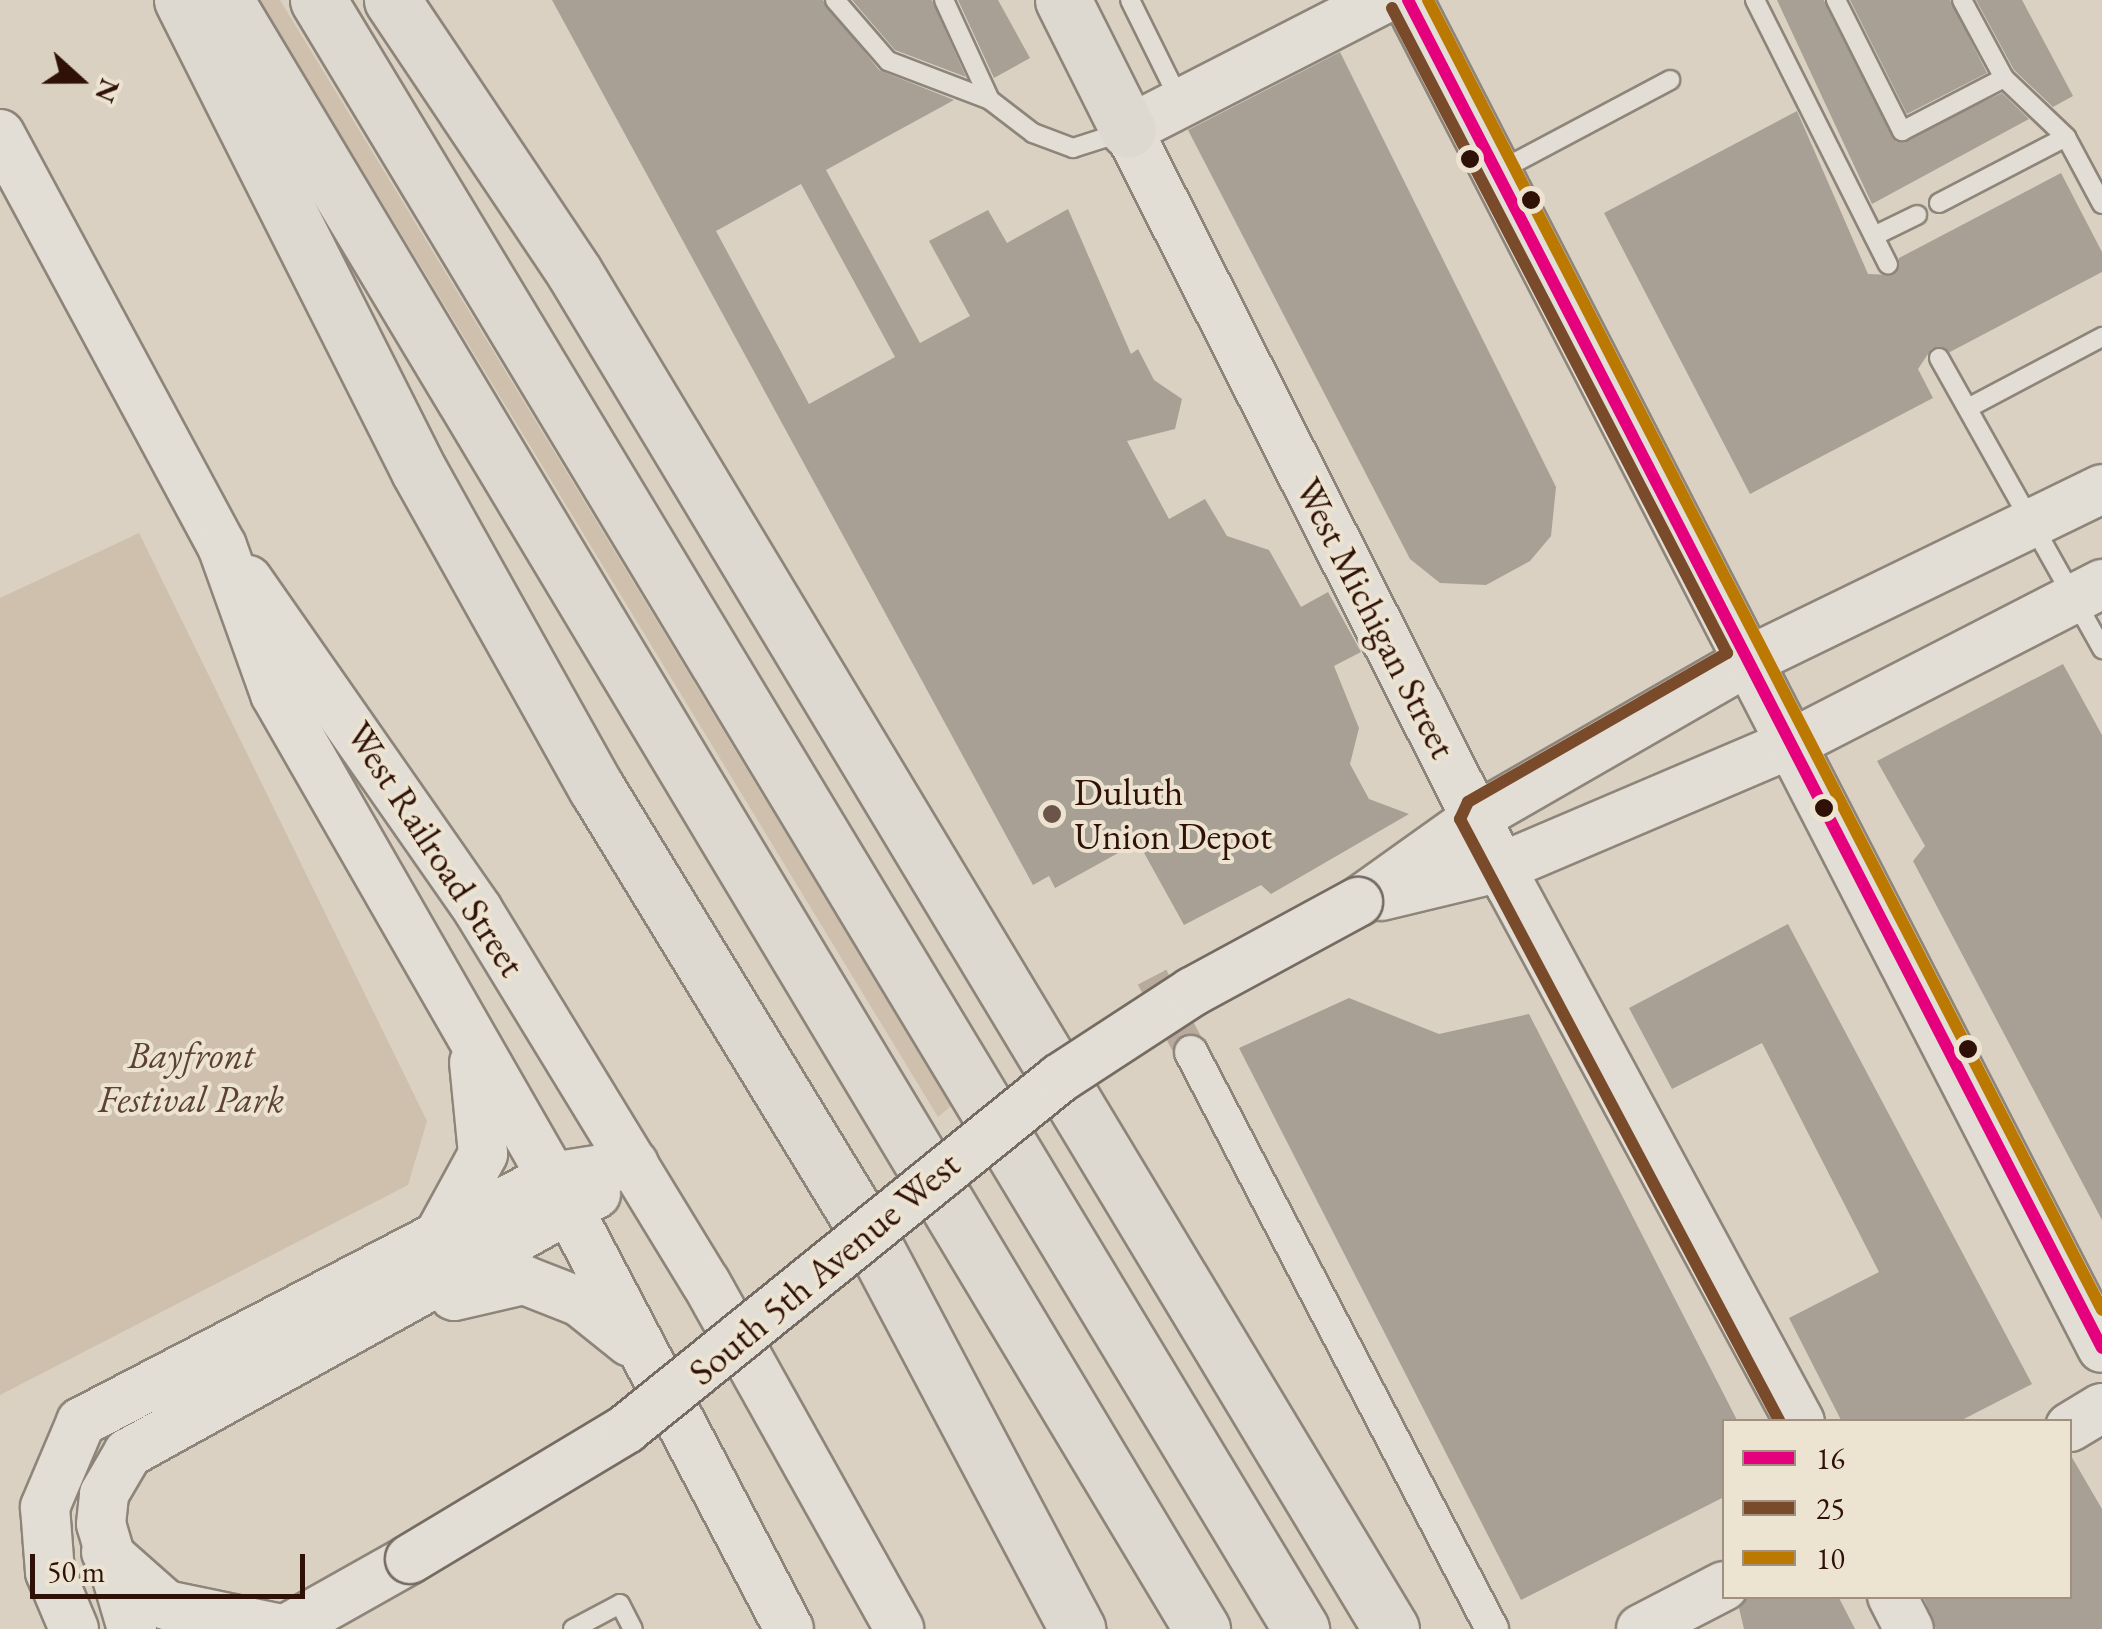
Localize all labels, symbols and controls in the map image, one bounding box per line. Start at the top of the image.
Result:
north arrow [30,30,130,130]
text: N [87,74,129,108]
unlabelled marker [1460,149,1480,169]
unlabelled marker [1521,190,1541,210]
street label: West Michigan Street [1286,470,1466,766]
street label: West Railroad Street [337,713,535,985]
place label: Duluth Union Depot [1074,769,1272,858]
unlabelled marker [1814,798,1834,818]
marker: Duluth Union Depot [1039,801,1065,827]
park label: Bayfront Festival Park [98,1032,284,1122]
unlabelled marker [1958,1039,1978,1059]
street label: South 5th Avenue West [679,1141,969,1395]
legend [1722,1419,2072,1599]
text: 16 [1816,1439,1845,1478]
text: 25 [1816,1489,1845,1528]
scale bar [35,1534,310,1596]
text: 10 [1816,1539,1845,1578]
text: 50 m [47,1552,105,1591]

